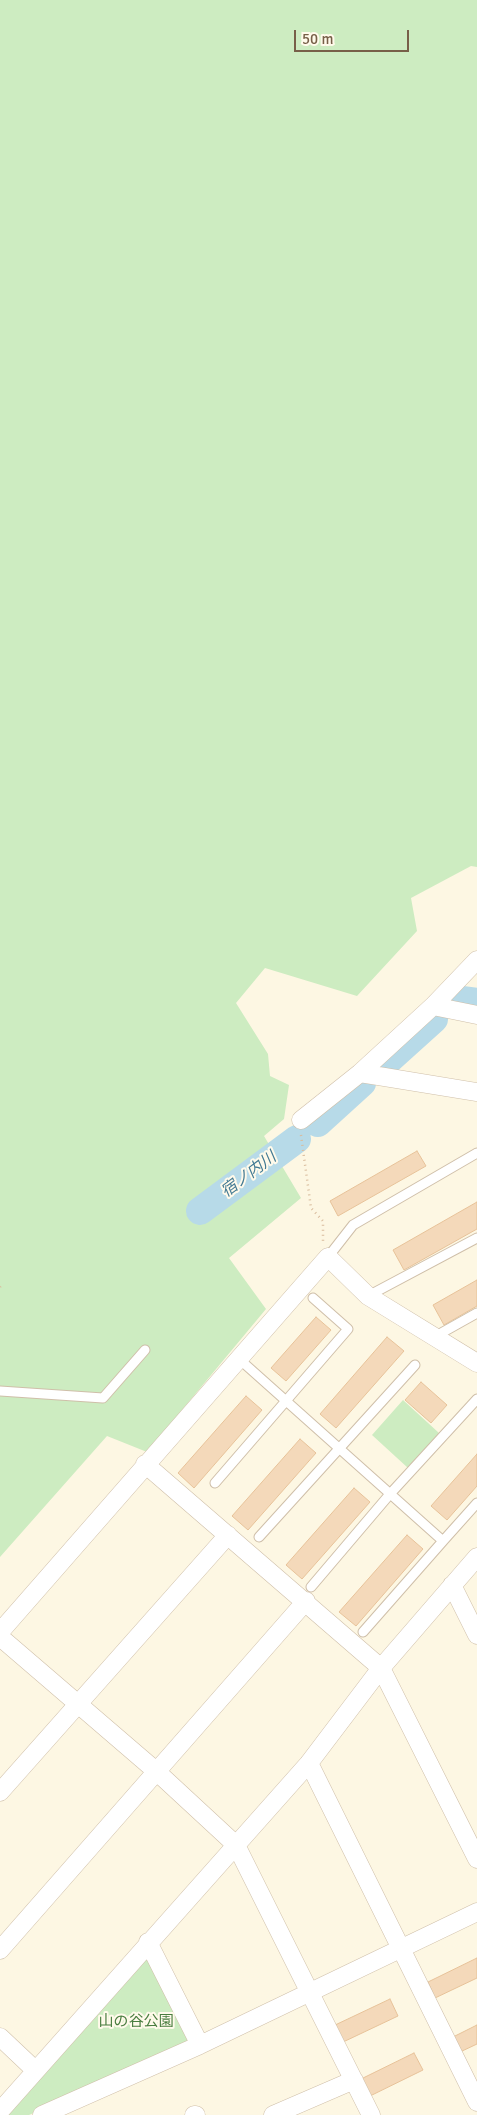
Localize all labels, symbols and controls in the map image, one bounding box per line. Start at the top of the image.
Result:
scale bar [297,20,412,52]
text: 50 m [302,30,333,48]
water label: 宿ノ内川 [218,1148,280,1202]
park label: 山の谷公園 [99,2013,173,2031]

